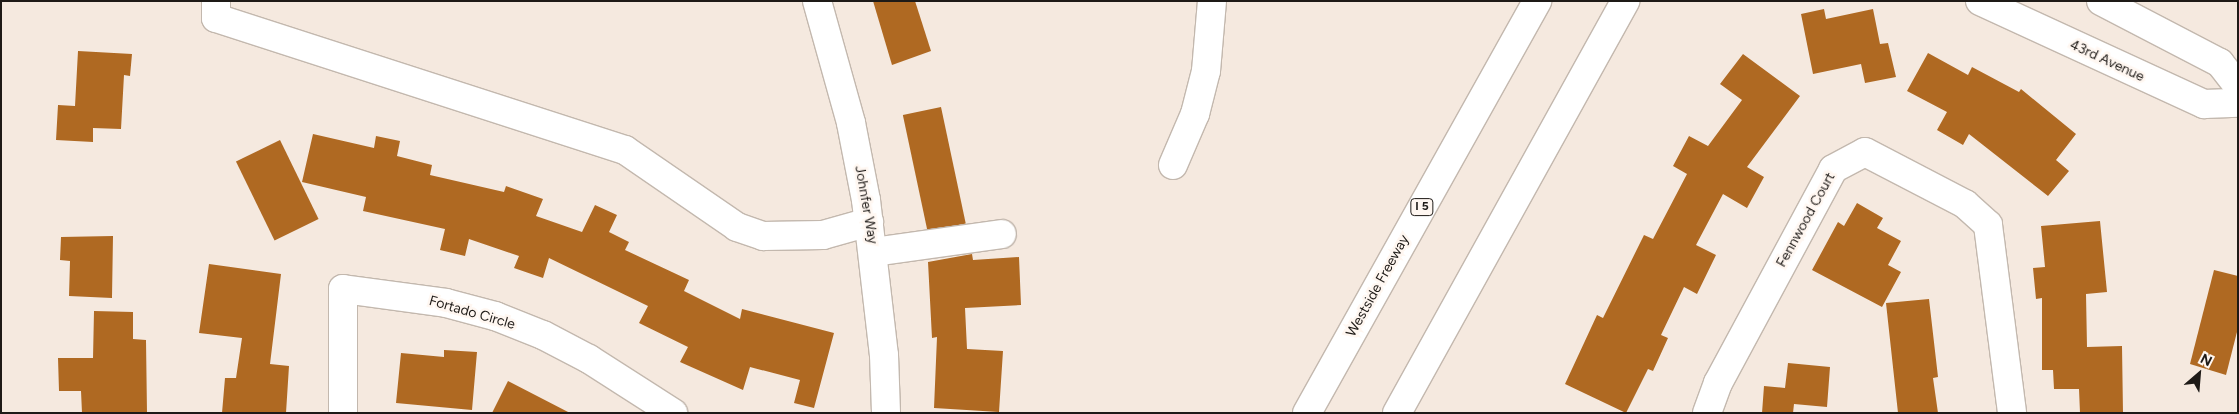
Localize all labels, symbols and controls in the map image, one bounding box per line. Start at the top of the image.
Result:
street label: 43rd Avenue [2067,36,2147,86]
street label: Johnfer Way [851,165,881,245]
street label: Fennwood Court [1773,170,1839,270]
road number: I 5 [1410,198,1434,216]
street label: Westside Freeway [1343,232,1413,340]
street label: Fortado Circle [427,293,517,333]
north arrow [2174,349,2224,399]
text: N [2197,350,2215,370]

